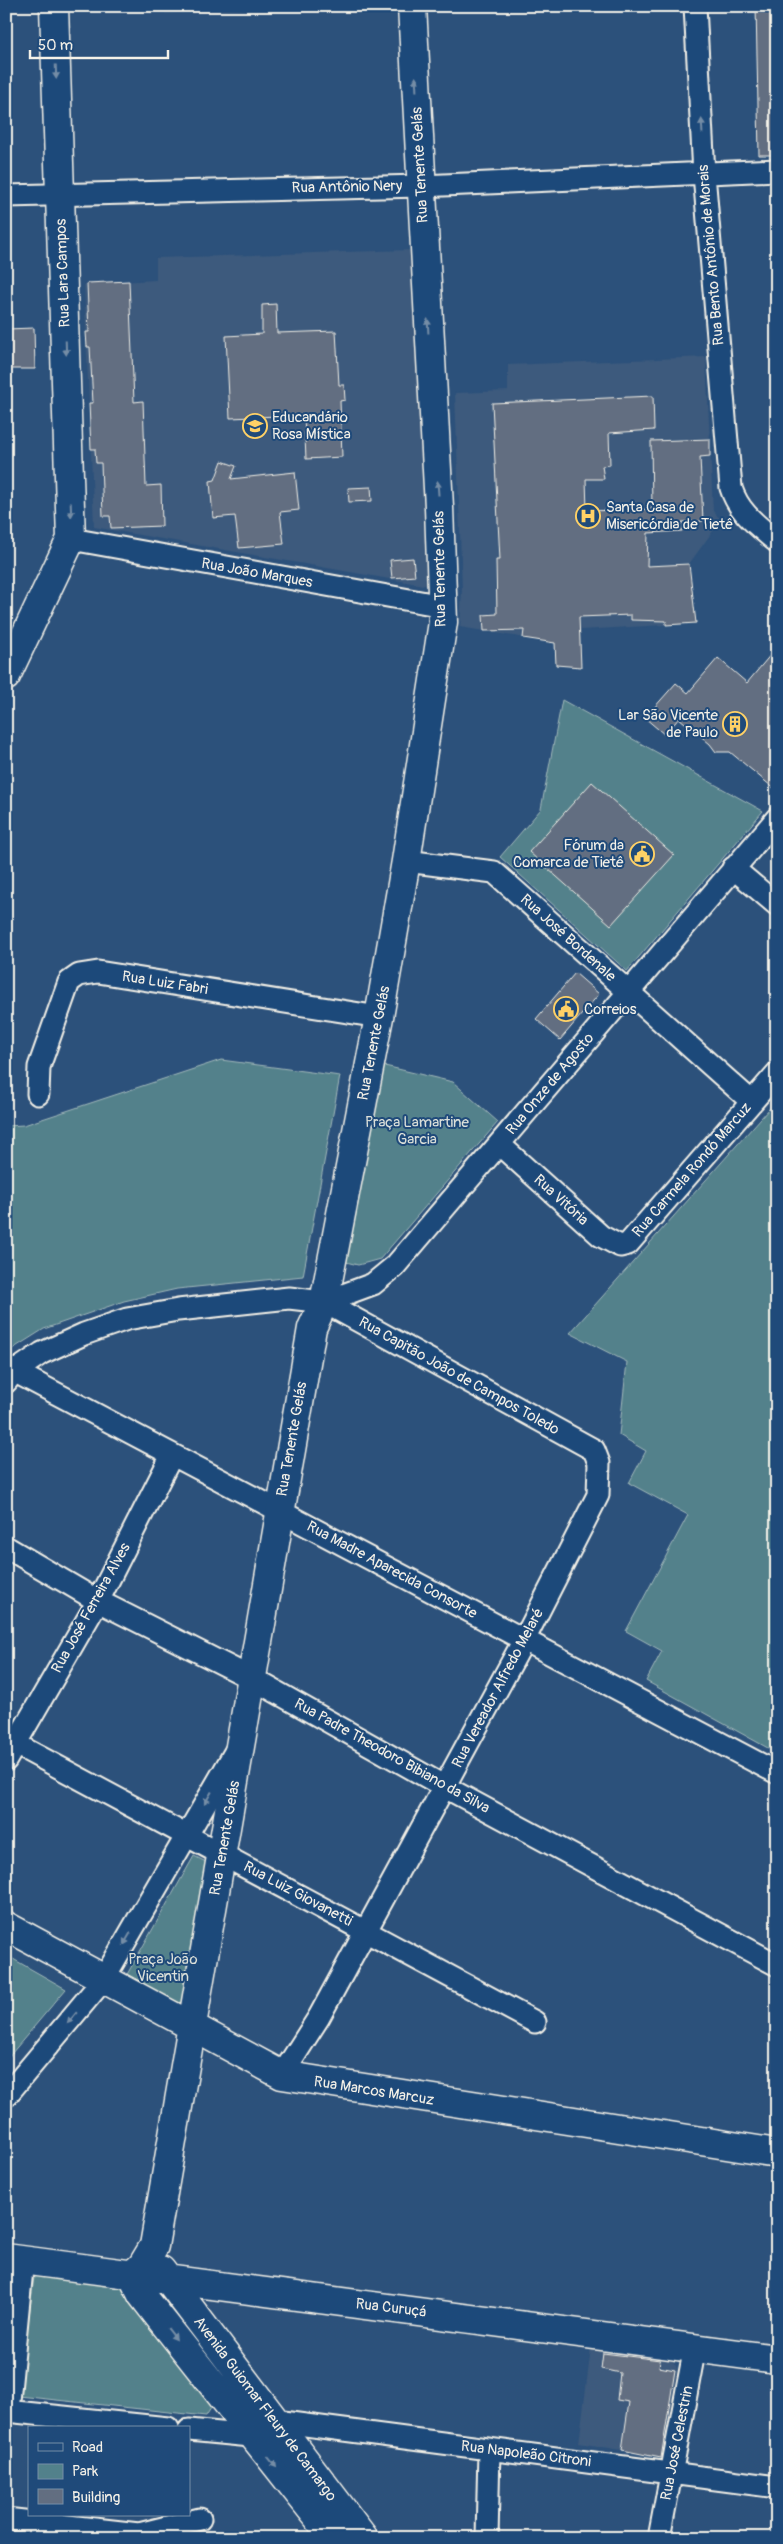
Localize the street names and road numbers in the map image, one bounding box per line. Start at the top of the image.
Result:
street label: Rua Tenente Gelás [407,106,433,224]
street label: Rua Bento Antônio de Morais [694,164,728,346]
street label: Rua Antônio Nery [292,177,403,197]
street label: Rua Lara Campos [52,218,74,328]
street label: Rua Tenente Gelás [429,510,451,627]
street label: Rua João Marques [200,554,314,592]
street label: Rua José Bordenale [516,890,620,986]
street label: Rua Luiz Fabri [121,967,210,999]
street label: Rua Tenente Gelás [354,984,394,1102]
street label: Rua Onze de Agosto [502,1029,598,1139]
street label: Rua Carmela Rondó Marcuz [628,1099,756,1241]
street label: Rua Vitória [530,1170,592,1230]
street label: Rua Capitão João de Campos Toledo [355,1313,563,1439]
street label: Rua Tenente Gelás [273,1380,311,1498]
street label: Rua Madre Aparecida Consorte [304,1517,481,1623]
street label: Rua José Ferreira Alves [47,1539,135,1676]
street label: Rua Vereador Alfredo Melaré [448,1605,548,1771]
street label: Rua Padre Theodoro Bibiano da Silva [291,1694,493,1818]
street label: Rua Tenente Gelás [206,1779,244,1897]
street label: Rua Luiz Giovanetti [240,1857,356,1931]
street label: Rua Marcos Marcuz [313,2072,436,2110]
street label: Rua Curuçá [355,2294,427,2322]
street label: Avenida Guiomar Fleury de Camargo [189,2313,341,2505]
street label: Rua José Celestrin [657,2384,697,2502]
street label: Rua Napoleão Citroni [460,2437,592,2471]

